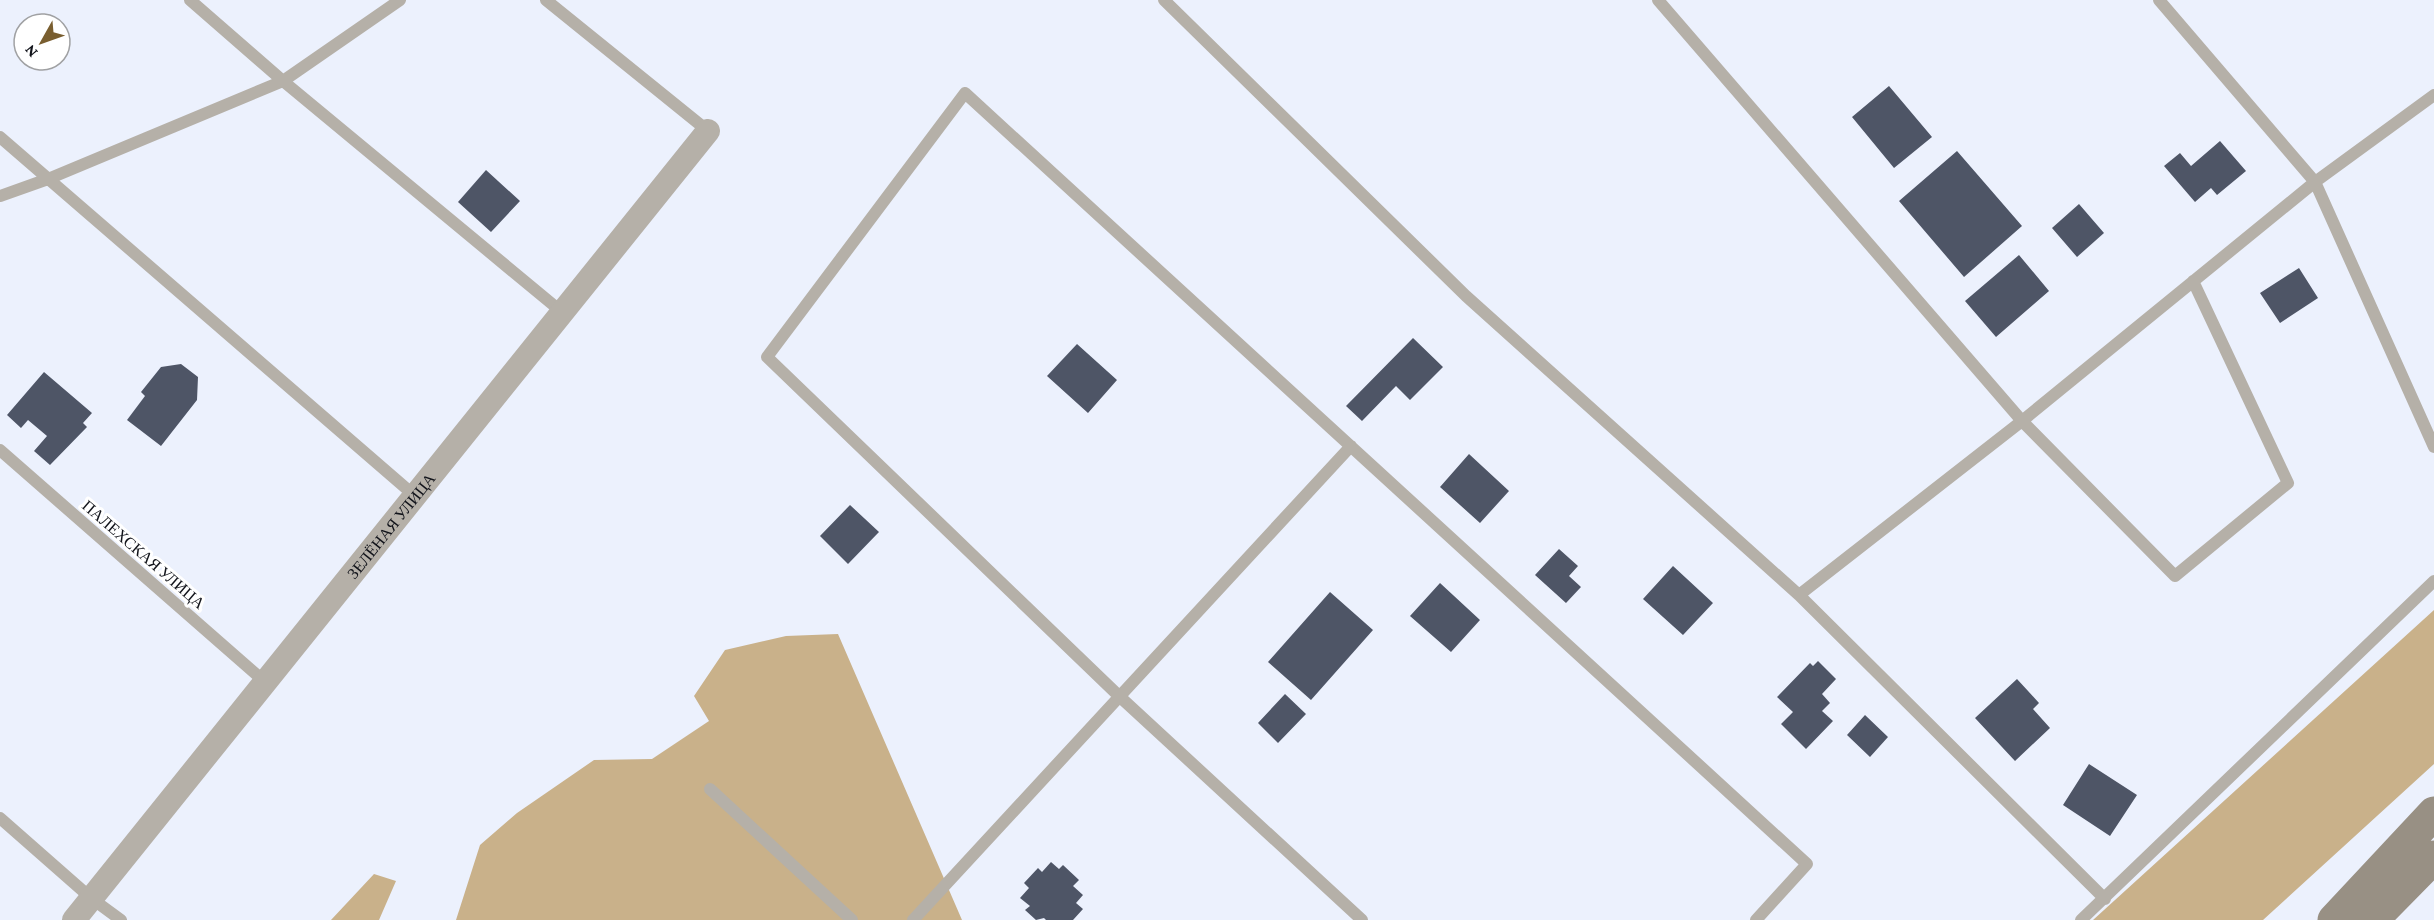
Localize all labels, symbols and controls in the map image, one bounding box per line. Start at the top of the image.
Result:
north arrow [12,12,72,72]
text: N [21,42,41,61]
street label: ЗЕЛЁНАЯ УЛИЦА [344,470,439,582]
street label: ПАЛЕХСКАЯ УЛИЦА [78,497,209,613]

